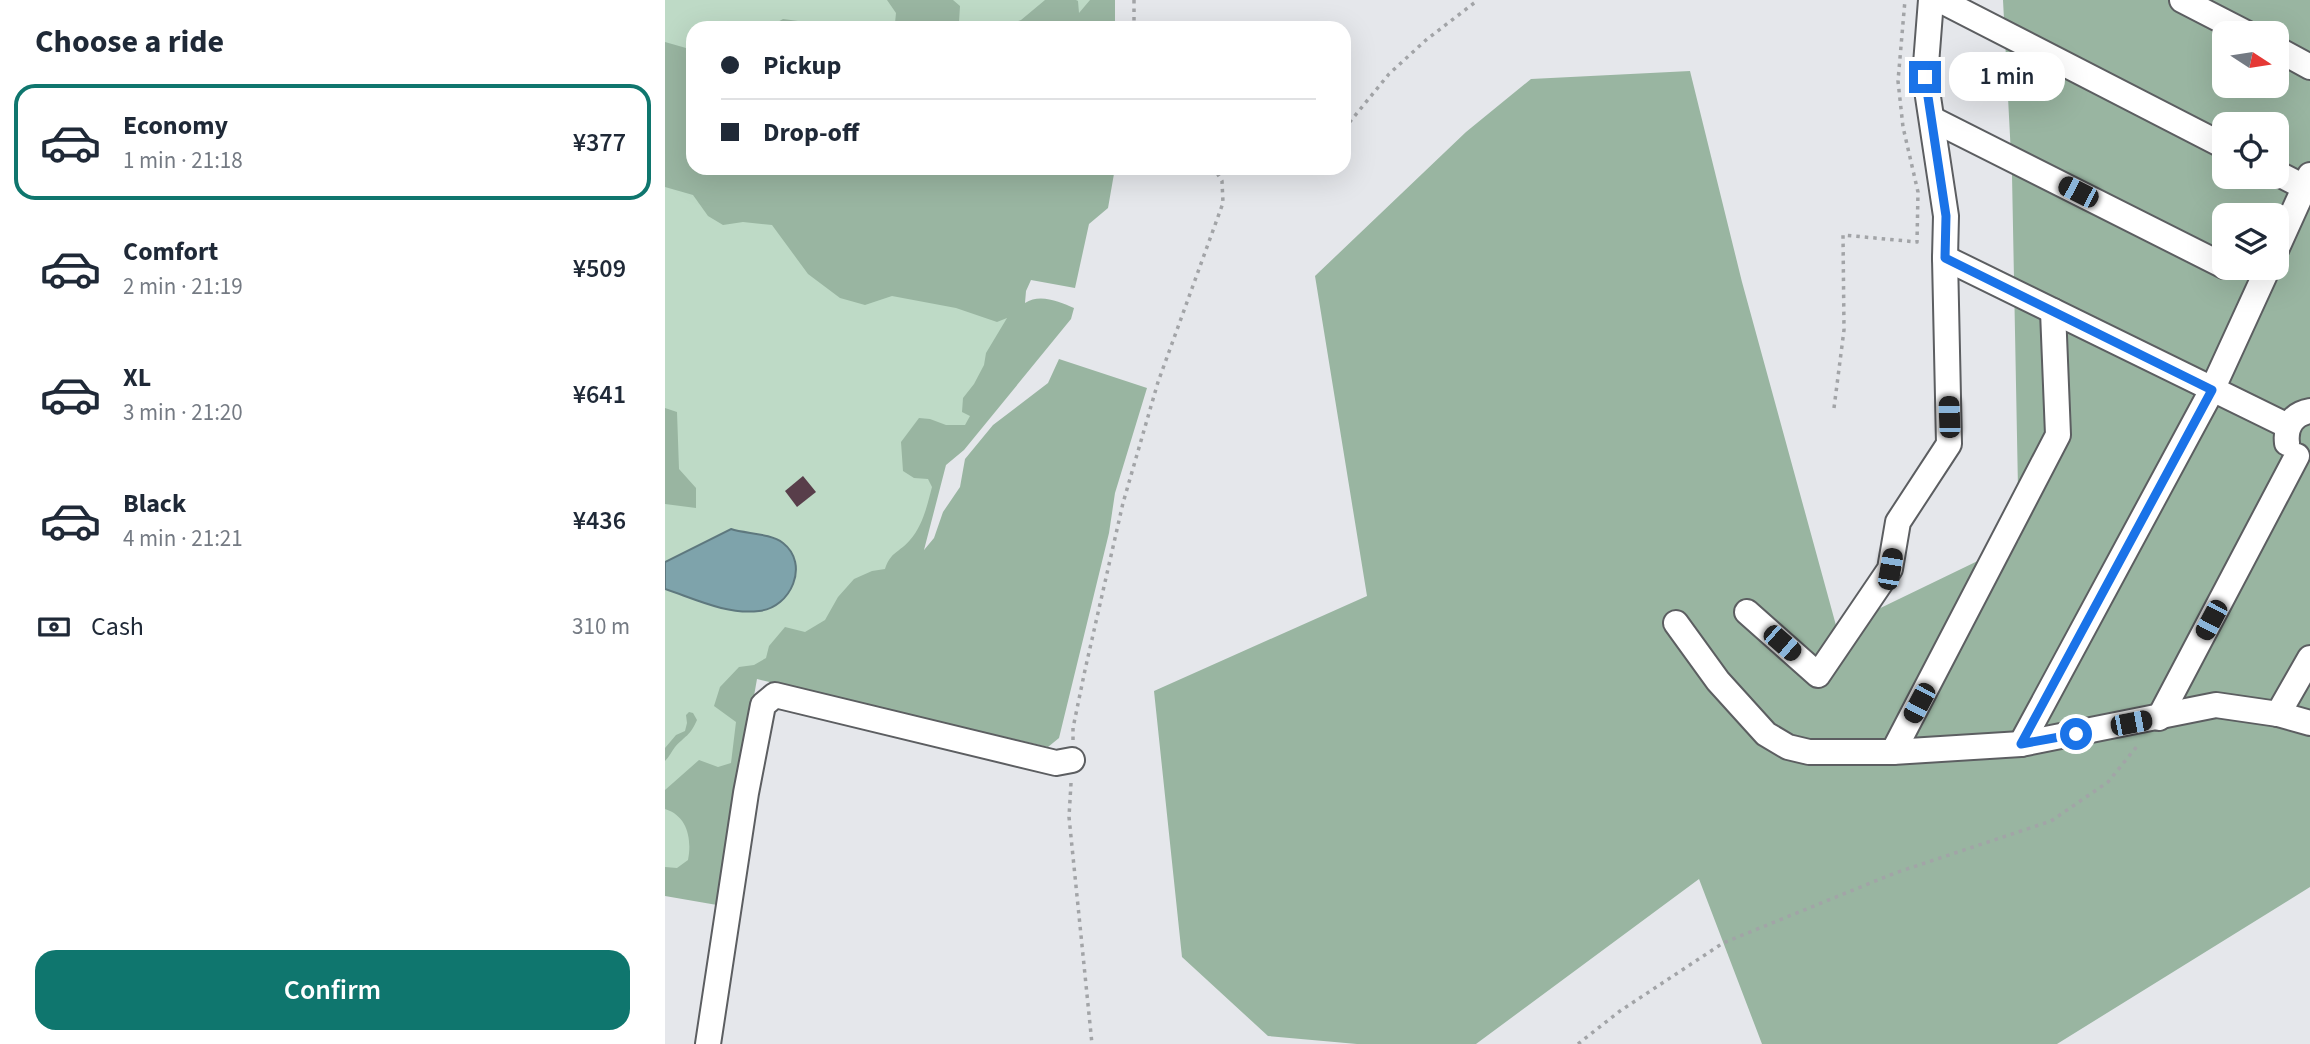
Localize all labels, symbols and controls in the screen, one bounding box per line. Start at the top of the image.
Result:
text: Choose a ride [35,19,224,65]
north arrow [2212,21,2289,98]
map controls [2212,21,2289,280]
text: Pickup [763,47,841,84]
callout: 1 min [1949,52,2065,102]
text: 1 min [1980,60,2034,93]
route end [1909,61,1941,93]
text: Economy [123,107,228,144]
icon: car [39,111,102,174]
button: locate [2212,112,2289,189]
text: Drop-off [763,114,859,151]
text: ¥377 [573,124,626,161]
text: 1 min · 21:18 [123,144,243,177]
car [2055,173,2102,211]
button: layers [2212,203,2289,280]
text: Comfort [123,233,218,270]
icon: car [39,237,102,300]
text: ¥509 [573,250,626,287]
text: 2 min · 21:19 [123,270,243,303]
text: XL [123,359,151,396]
icon: car [39,363,102,426]
text: ¥641 [573,376,626,413]
text: 3 min · 21:20 [123,396,243,429]
car [1938,396,1961,438]
text: Black [123,485,186,522]
icon: car [39,489,102,552]
text: ¥436 [573,502,626,539]
text: 4 min · 21:21 [123,522,243,555]
car [1877,546,1904,592]
car [2192,597,2231,643]
icon: cash [35,608,73,646]
text: Cash [91,608,144,645]
text: 310 m [572,610,630,643]
car [1760,621,1805,665]
car [1900,680,1939,726]
car [2109,709,2154,737]
route start [2060,718,2092,750]
button: Confirm [35,950,630,1030]

